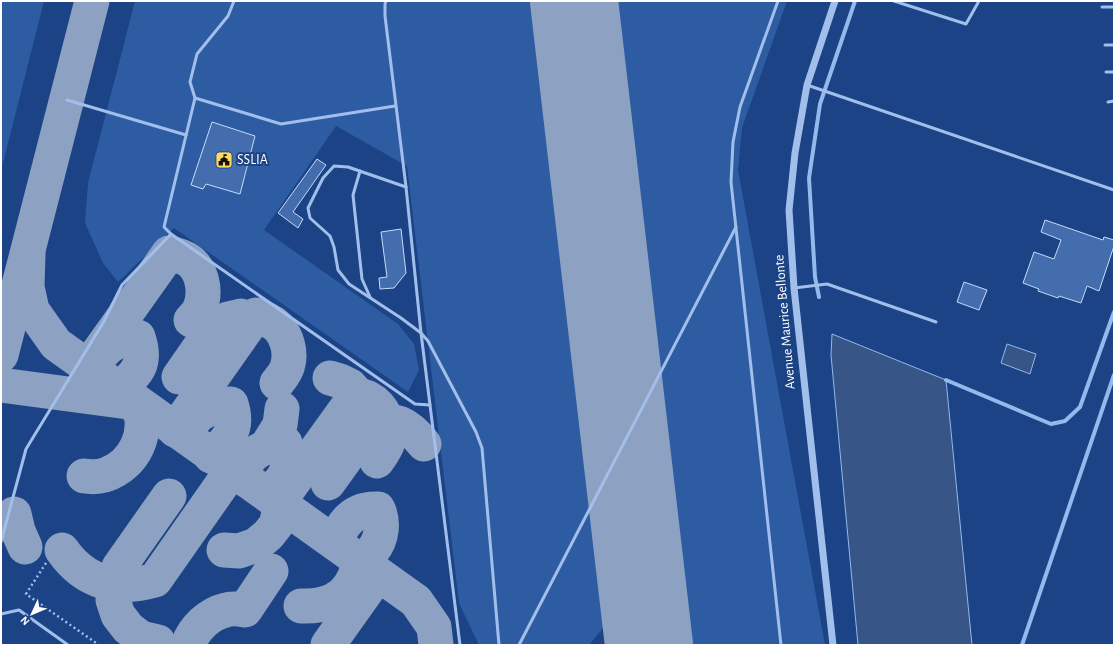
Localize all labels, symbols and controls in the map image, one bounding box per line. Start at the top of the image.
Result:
public building icon: SSLIA [214,150,234,170]
place label: SSLIA [237,153,268,167]
street label: Avenue Maurice Bellonte [772,254,798,390]
north arrow [12,594,52,634]
text: N [19,614,32,627]

